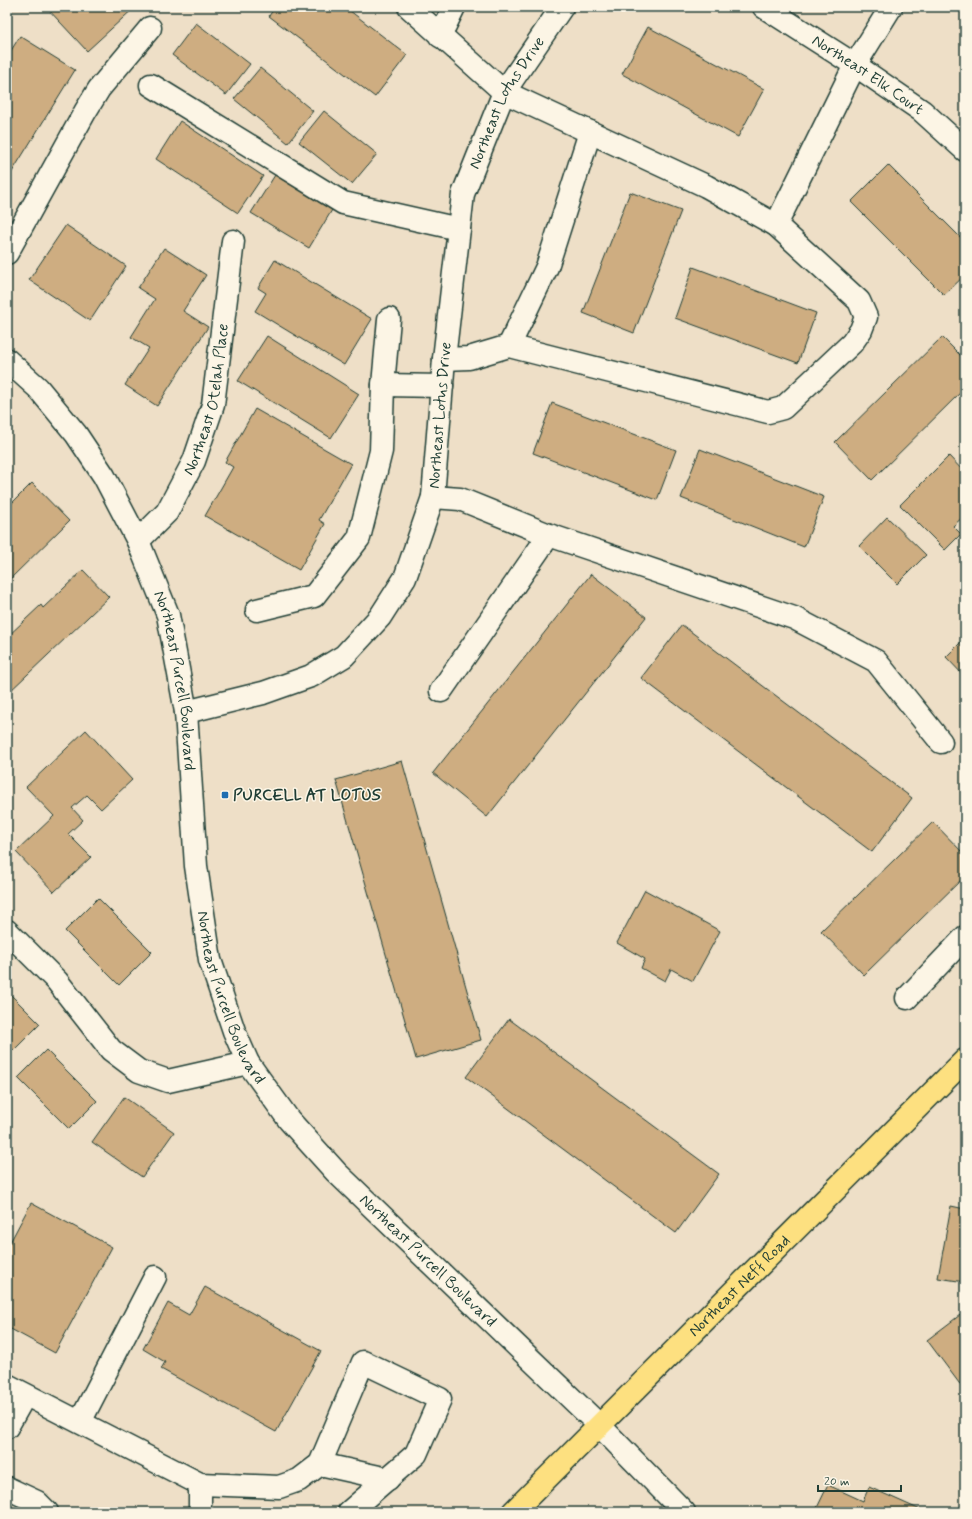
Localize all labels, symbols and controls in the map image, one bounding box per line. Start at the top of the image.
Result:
street label: Northeast Elk Court [808,30,928,120]
street label: Northeast Lotus Drive [464,32,549,172]
street label: Northeast Otelah Place [178,322,233,479]
street label: Northeast Lotus Drive [423,341,456,489]
street label: Northeast Purcell Boulevard [149,587,200,771]
place label: PURCELL AT LOTUS [233,785,381,806]
marker: PURCELL AT LOTUS [220,790,230,800]
street label: Northeast Purcell Boulevard [192,909,270,1088]
street label: Northeast Purcell Boulevard [355,1190,501,1331]
street label: Northeast Neff Road [684,1230,795,1341]
scale bar [818,1467,901,1493]
text: 20 m [824,1474,850,1490]

